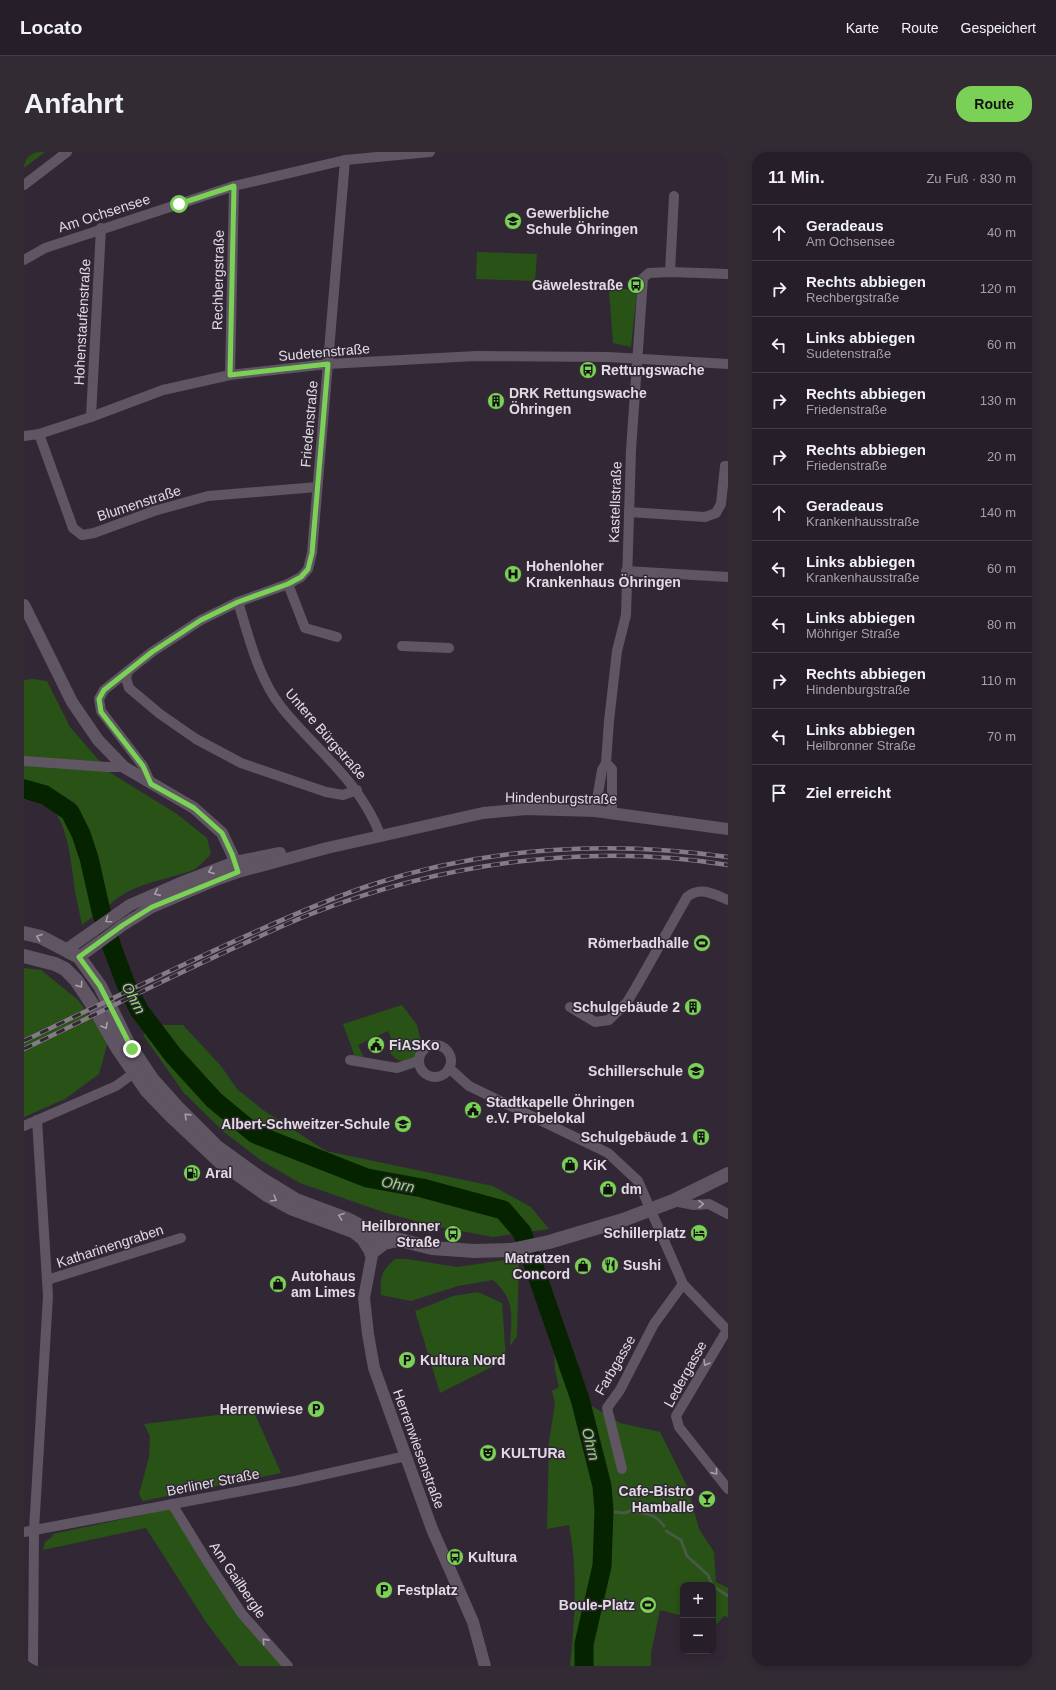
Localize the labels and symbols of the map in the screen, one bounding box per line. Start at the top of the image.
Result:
street label: Am Ochsensee [56,191,152,235]
route start [170,195,188,213]
place label: Gewerbliche Schule Öhringen [526,205,638,237]
school or university icon: Gewerbliche Schule Öhringen [503,211,523,231]
street label: Rechbergstraße [209,229,227,330]
street label: Hohenstaufenstraße [71,258,93,386]
bus stop icon: Gäwelestraße [626,275,646,295]
place label: Gäwelestraße [532,277,623,293]
street label: Sudetenstraße [278,340,371,364]
bus stop icon: Rettungswache [578,360,598,380]
place label: Rettungswache [601,362,705,378]
street label: Friedenstraße [297,380,321,468]
place label: DRK Rettungswache Öhringen [509,385,647,417]
building icon: DRK Rettungswache Öhringen [486,391,506,411]
street label: Kastellstraße [606,461,624,543]
street label: Blumenstraße [95,482,183,524]
place label: Hohenloher Krankenhaus Öhringen [526,558,681,590]
hospital icon: Hohenloher Krankenhaus Öhringen [503,564,523,584]
street label: Untere Bürgstraße [282,685,370,783]
street label: Hindenburgstraße [505,789,617,807]
one-way arrow [207,866,214,874]
one-way arrow [154,888,161,896]
one-way arrow [105,915,112,923]
sports icon: Römerbadhalle [692,933,712,953]
one-way arrow [36,934,43,942]
place label: Römerbadhalle [588,935,689,951]
water label: Ohrn [119,979,149,1017]
one-way arrow [75,981,82,988]
building icon: Schulgebäude 2 [683,997,703,1017]
place label: Schulgebäude 2 [573,999,680,1015]
one-way arrow [101,1022,108,1029]
public building icon: FiASKo [366,1035,386,1055]
place label: FiASKo [389,1037,440,1053]
route end [123,1040,141,1058]
school or university icon: Schillerschule [686,1061,706,1081]
place label: Schillerschule [588,1063,683,1079]
place label: Stadtkapelle Öhringen e.V. Probelokal [486,1094,635,1126]
public building icon: Stadtkapelle Öhringen e.V. Probelokal [463,1100,483,1120]
one-way arrow [184,1113,192,1121]
school or university icon: Albert-Schweitzer-Schule [393,1114,413,1134]
place label: Albert-Schweitzer-Schule [221,1116,390,1132]
building icon: Schulgebäude 1 [691,1127,711,1147]
place label: Schulgebäude 1 [581,1129,688,1145]
shop icon: KiK [560,1155,580,1175]
place label: KiK [583,1157,607,1173]
fuel station icon: Aral [182,1163,202,1183]
place label: Aral [205,1165,232,1181]
water label: Ohrn [380,1172,416,1196]
shop icon: dm [598,1179,618,1199]
place label: dm [621,1181,642,1197]
one-way arrow [270,1194,277,1201]
one-way arrow [698,1200,704,1209]
one-way arrow [337,1213,344,1221]
place label: Heilbronner Straße [361,1218,441,1250]
street label: Katharinengraben [55,1221,165,1271]
hotel icon: Schillerplatz [689,1223,709,1243]
bus stop icon: Heilbronner Straße [443,1224,463,1244]
place label: Schillerplatz [604,1225,686,1241]
place label: Matratzen Concord [505,1250,570,1282]
restaurant icon: Sushi [600,1255,620,1275]
shop icon: Matratzen Concord [573,1256,593,1276]
place label: Sushi [623,1257,661,1273]
place label: Autohaus am Limes [291,1268,356,1300]
shop icon: Autohaus am Limes [268,1274,288,1294]
street label: Farbgasse [592,1332,639,1398]
street label: Ledergasse [660,1338,710,1410]
parking icon: Kultura Nord [397,1350,417,1370]
place label: Kultura Nord [420,1352,506,1368]
one-way arrow [704,1359,711,1366]
street label: Herrenwiesenstraße [390,1387,448,1511]
parking icon: Herrenwiese [306,1399,326,1419]
place label: Herrenwiese [220,1401,303,1417]
water label: Ohrn [579,1426,603,1462]
theatre icon: KULTURa [478,1443,498,1463]
place label: KULTURa [501,1445,566,1461]
street label: Berliner Straße [165,1465,261,1499]
one-way arrow [710,1468,717,1475]
place label: Cafe-Bistro Hamballe [619,1483,694,1515]
bar icon: Cafe-Bistro Hamballe [697,1489,717,1509]
street label: Am Gailbergle [207,1539,270,1621]
bus stop icon: Kultura [445,1547,465,1567]
place label: Kultura [468,1549,517,1565]
parking icon: Festplatz [374,1580,394,1600]
place label: Festplatz [397,1582,458,1598]
sports icon: Boule-Platz [638,1595,658,1615]
place label: Boule-Platz [559,1597,635,1613]
one-way arrow [262,1638,269,1645]

